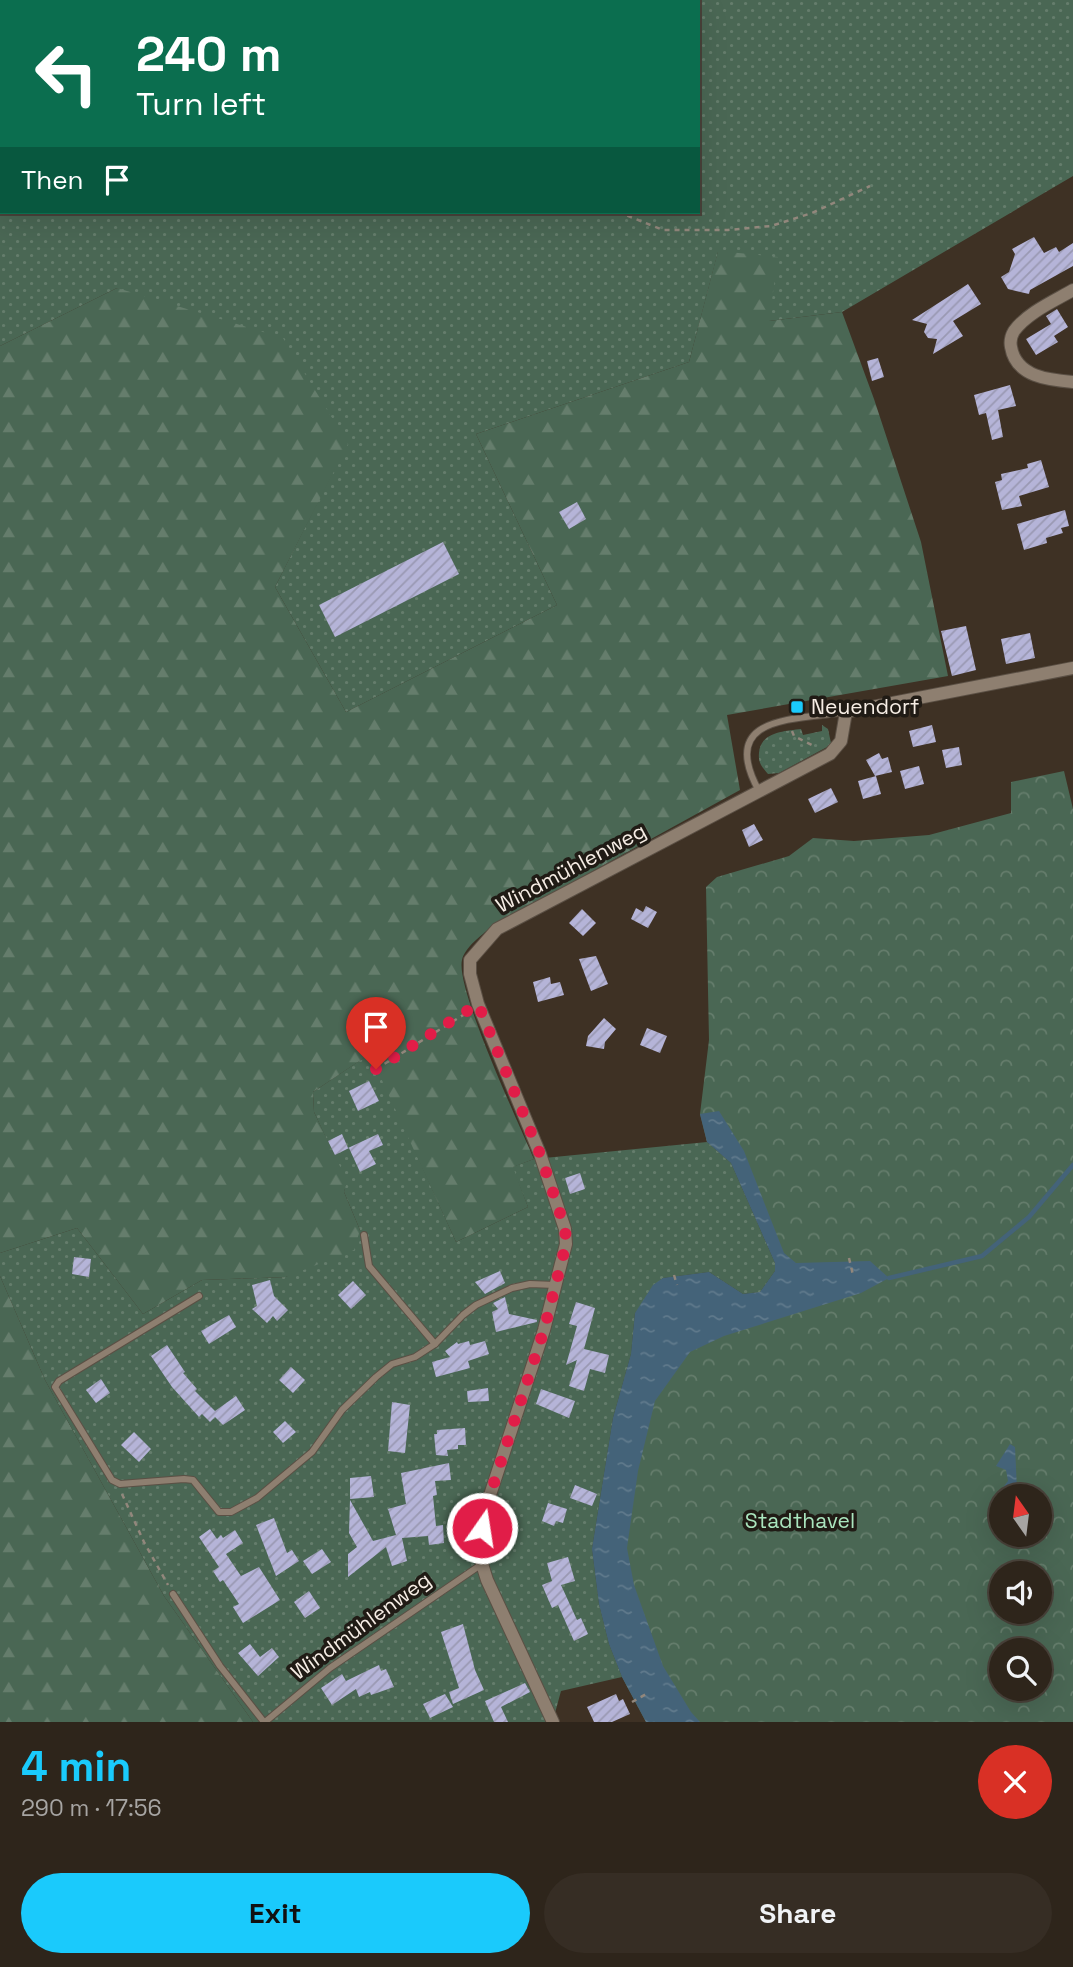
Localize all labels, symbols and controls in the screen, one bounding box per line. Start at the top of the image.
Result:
text: 240 m [136,23,282,85]
icon: left [21,28,112,119]
text: Turn left [136,84,266,124]
icon: arrive [98,161,136,199]
text: Then [21,163,84,197]
place label: Neuendorf [811,693,919,720]
marker: Neuendorf [789,699,805,715]
street label: Windmühlenweg [491,817,651,919]
pin [346,997,406,1069]
icon: arrive [357,1008,395,1046]
north arrow [989,1484,1052,1547]
map controls [989,1484,1052,1701]
position arrow [445,1491,519,1565]
park label: Stadthavel [745,1507,855,1534]
button: sound [989,1561,1052,1624]
street label: Windmühlenweg [285,1566,436,1685]
button: search [989,1638,1052,1701]
text: 4 min [21,1740,131,1793]
button: close [978,1745,1052,1819]
text: 290 m · 17:56 [21,1793,162,1823]
button: Exit [21,1873,530,1953]
button: Share [544,1873,1052,1953]

